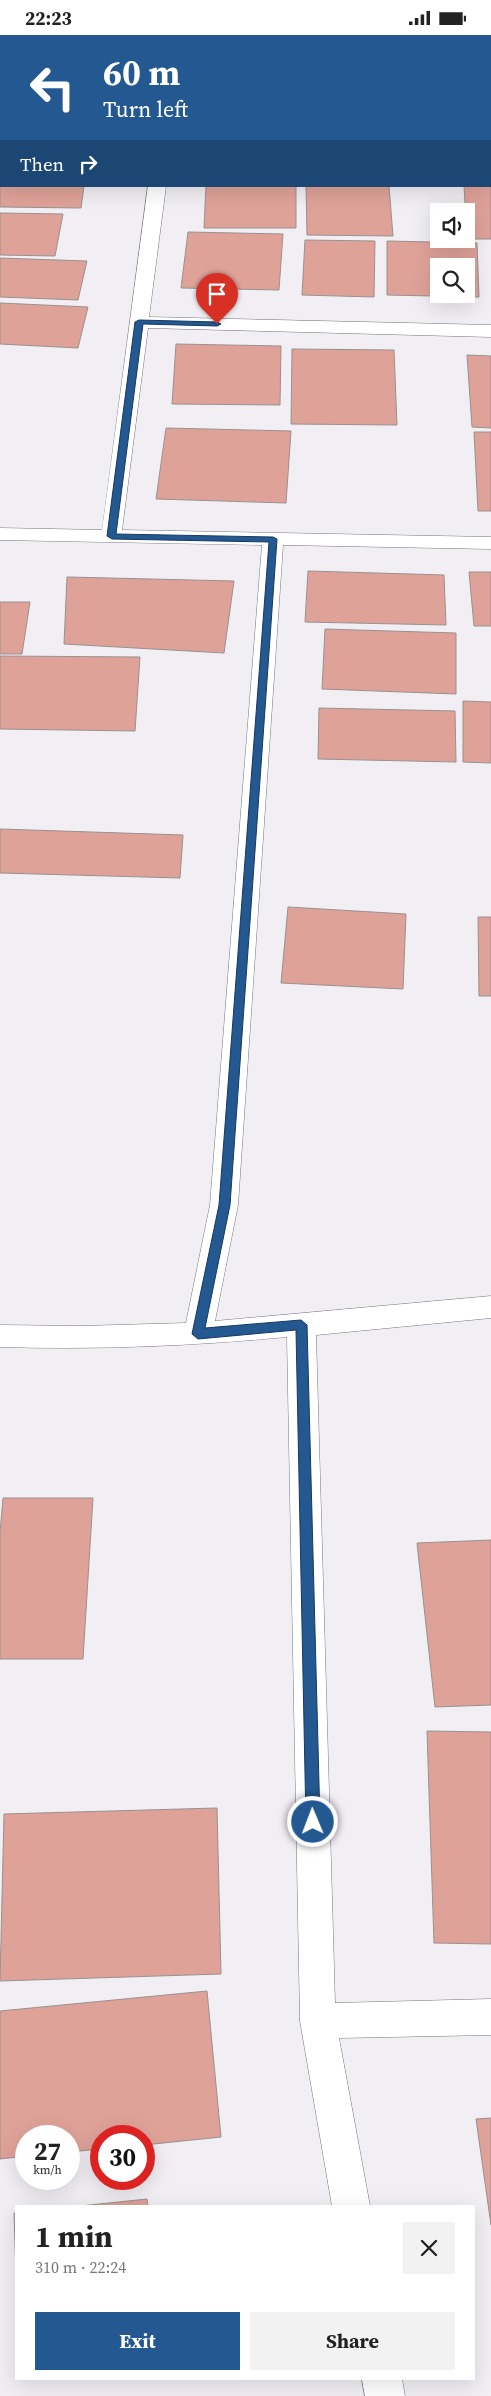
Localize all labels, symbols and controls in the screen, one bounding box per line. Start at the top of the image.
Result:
text: 22:23 [25,5,72,31]
text: 60 m [103,49,180,97]
icon: left [20,55,85,120]
text: Turn left [103,94,188,124]
icon: right [74,150,102,178]
text: Then [20,151,64,177]
map controls [430,203,475,303]
button: sound [430,203,475,248]
button: search [430,258,475,303]
pin [196,273,238,324]
icon: arrive [203,280,231,308]
position arrow [286,1795,338,1847]
speed limit sign: 30 [90,2125,155,2190]
text: 27 [34,2134,61,2168]
text: km/h [33,2162,62,2178]
text: 1 min [35,2216,113,2257]
button: close [403,2222,455,2274]
text: 310 m · 22:24 [35,2256,126,2278]
button: Exit [35,2312,240,2370]
button: Share [250,2312,455,2370]

